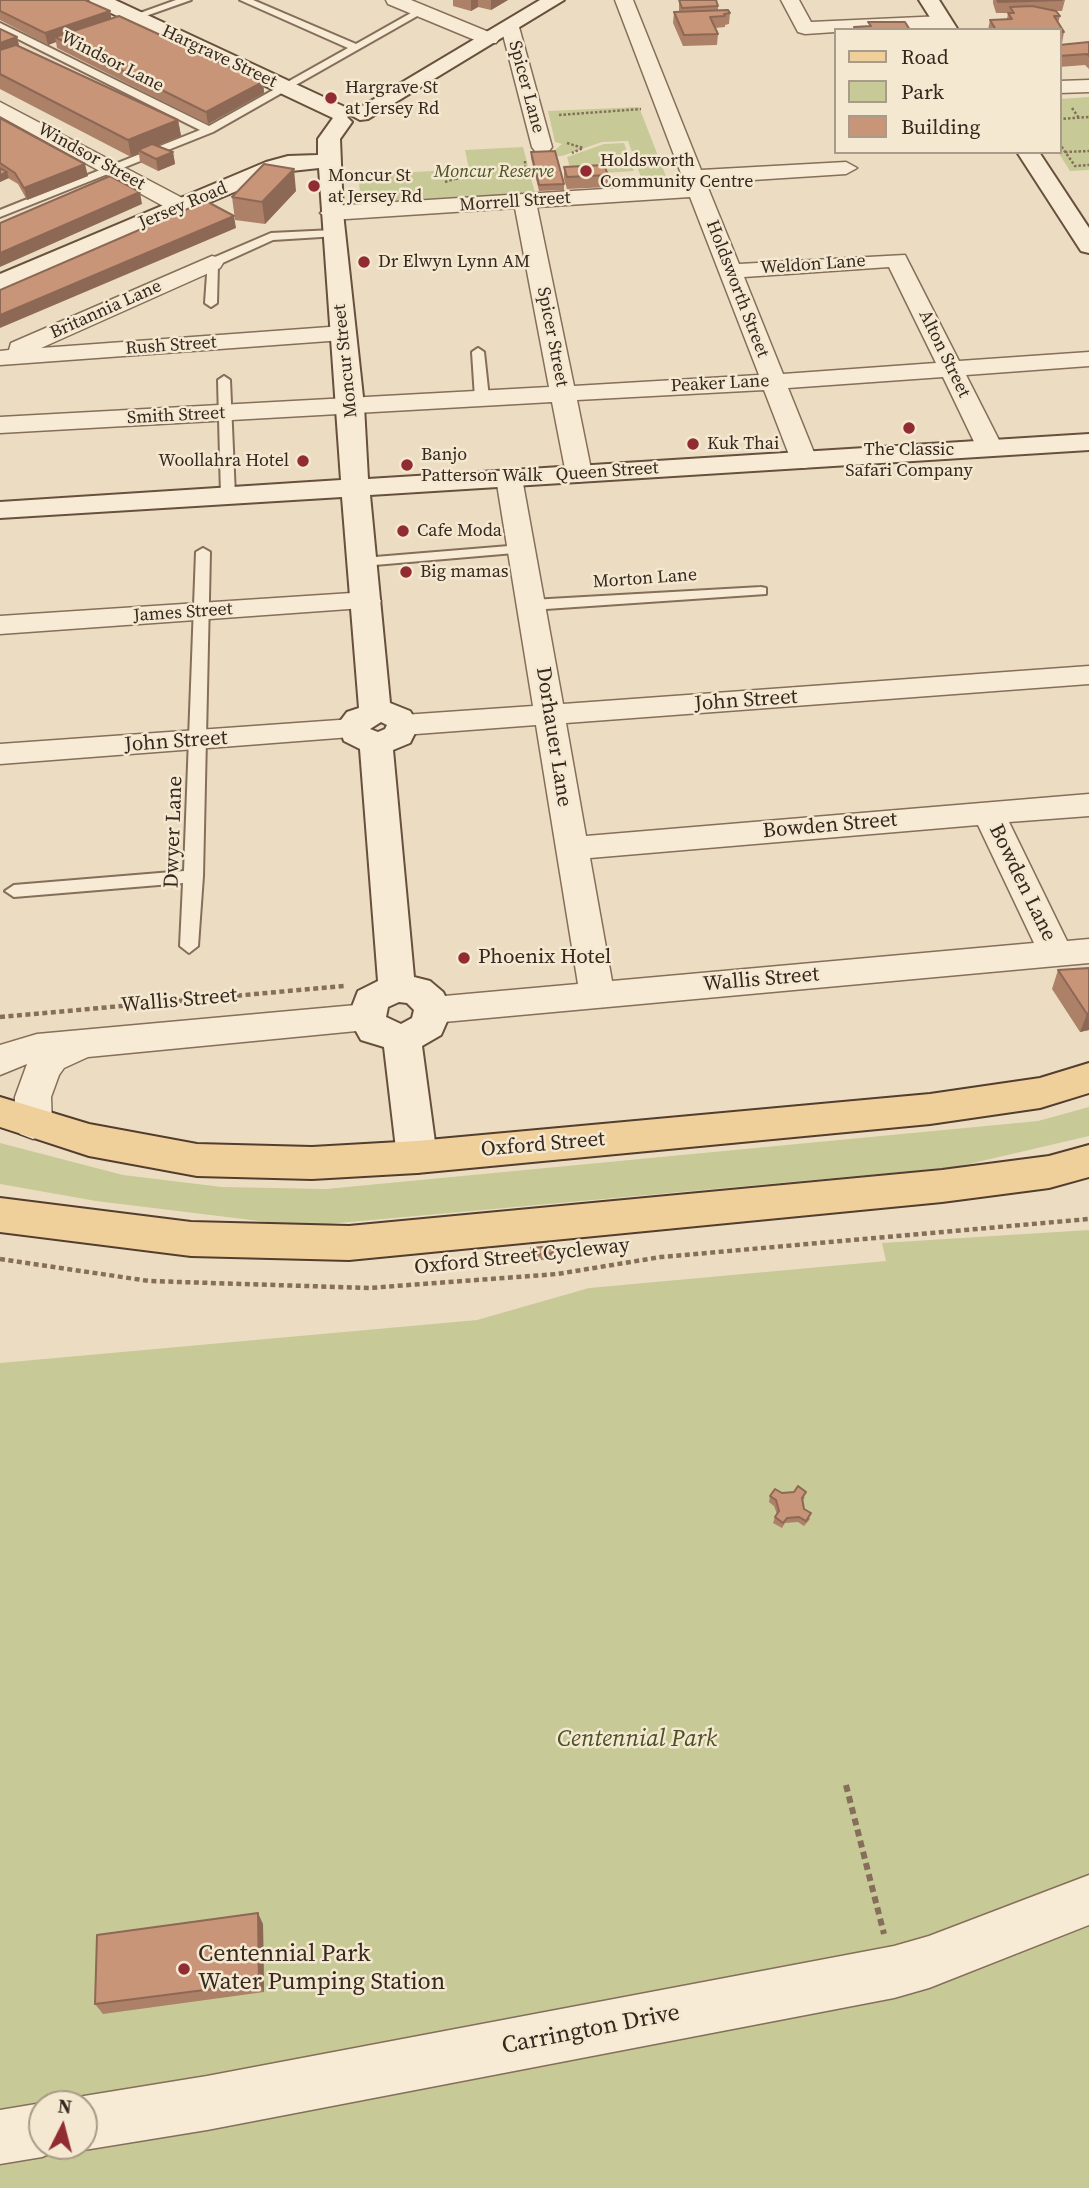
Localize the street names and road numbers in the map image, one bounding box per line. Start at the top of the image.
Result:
street label: Hargrave Street [158,21,280,93]
street label: Windsor Lane [57,27,167,97]
street label: Spicer Lane [503,39,549,135]
street label: Windsor Street [34,119,148,195]
street label: Jersey Road [136,178,230,234]
street label: Morrell Street [459,187,571,217]
street label: Holdsworth Street [701,217,773,361]
street label: Weldon Lane [760,251,866,279]
street label: Britannia Lane [47,276,165,344]
street label: Spicer Street [532,285,572,389]
street label: Moncur Street [329,303,363,419]
street label: Alton Street [914,307,974,401]
street label: Rush Street [125,332,217,360]
street label: Peaker Lane [670,371,770,397]
street label: Smith Street [126,403,226,429]
street label: Queen Street [555,458,659,486]
street label: Morton Lane [592,565,698,593]
street label: James Street [133,599,233,627]
street label: Dorhauer Lane [529,665,577,809]
street label: John Street [694,685,798,717]
street label: John Street [124,726,228,758]
street label: Dwyer Lane [159,775,189,889]
street label: Bowden Street [762,808,898,844]
street label: Bowden Lane [983,820,1061,946]
street label: Wallis Street [702,962,820,998]
street label: Wallis Street [120,983,238,1019]
street label: Oxford Street [480,1127,606,1163]
street label: Oxford Street Cycleway [413,1233,631,1281]
street label: Carrington Drive [500,1999,682,2061]

